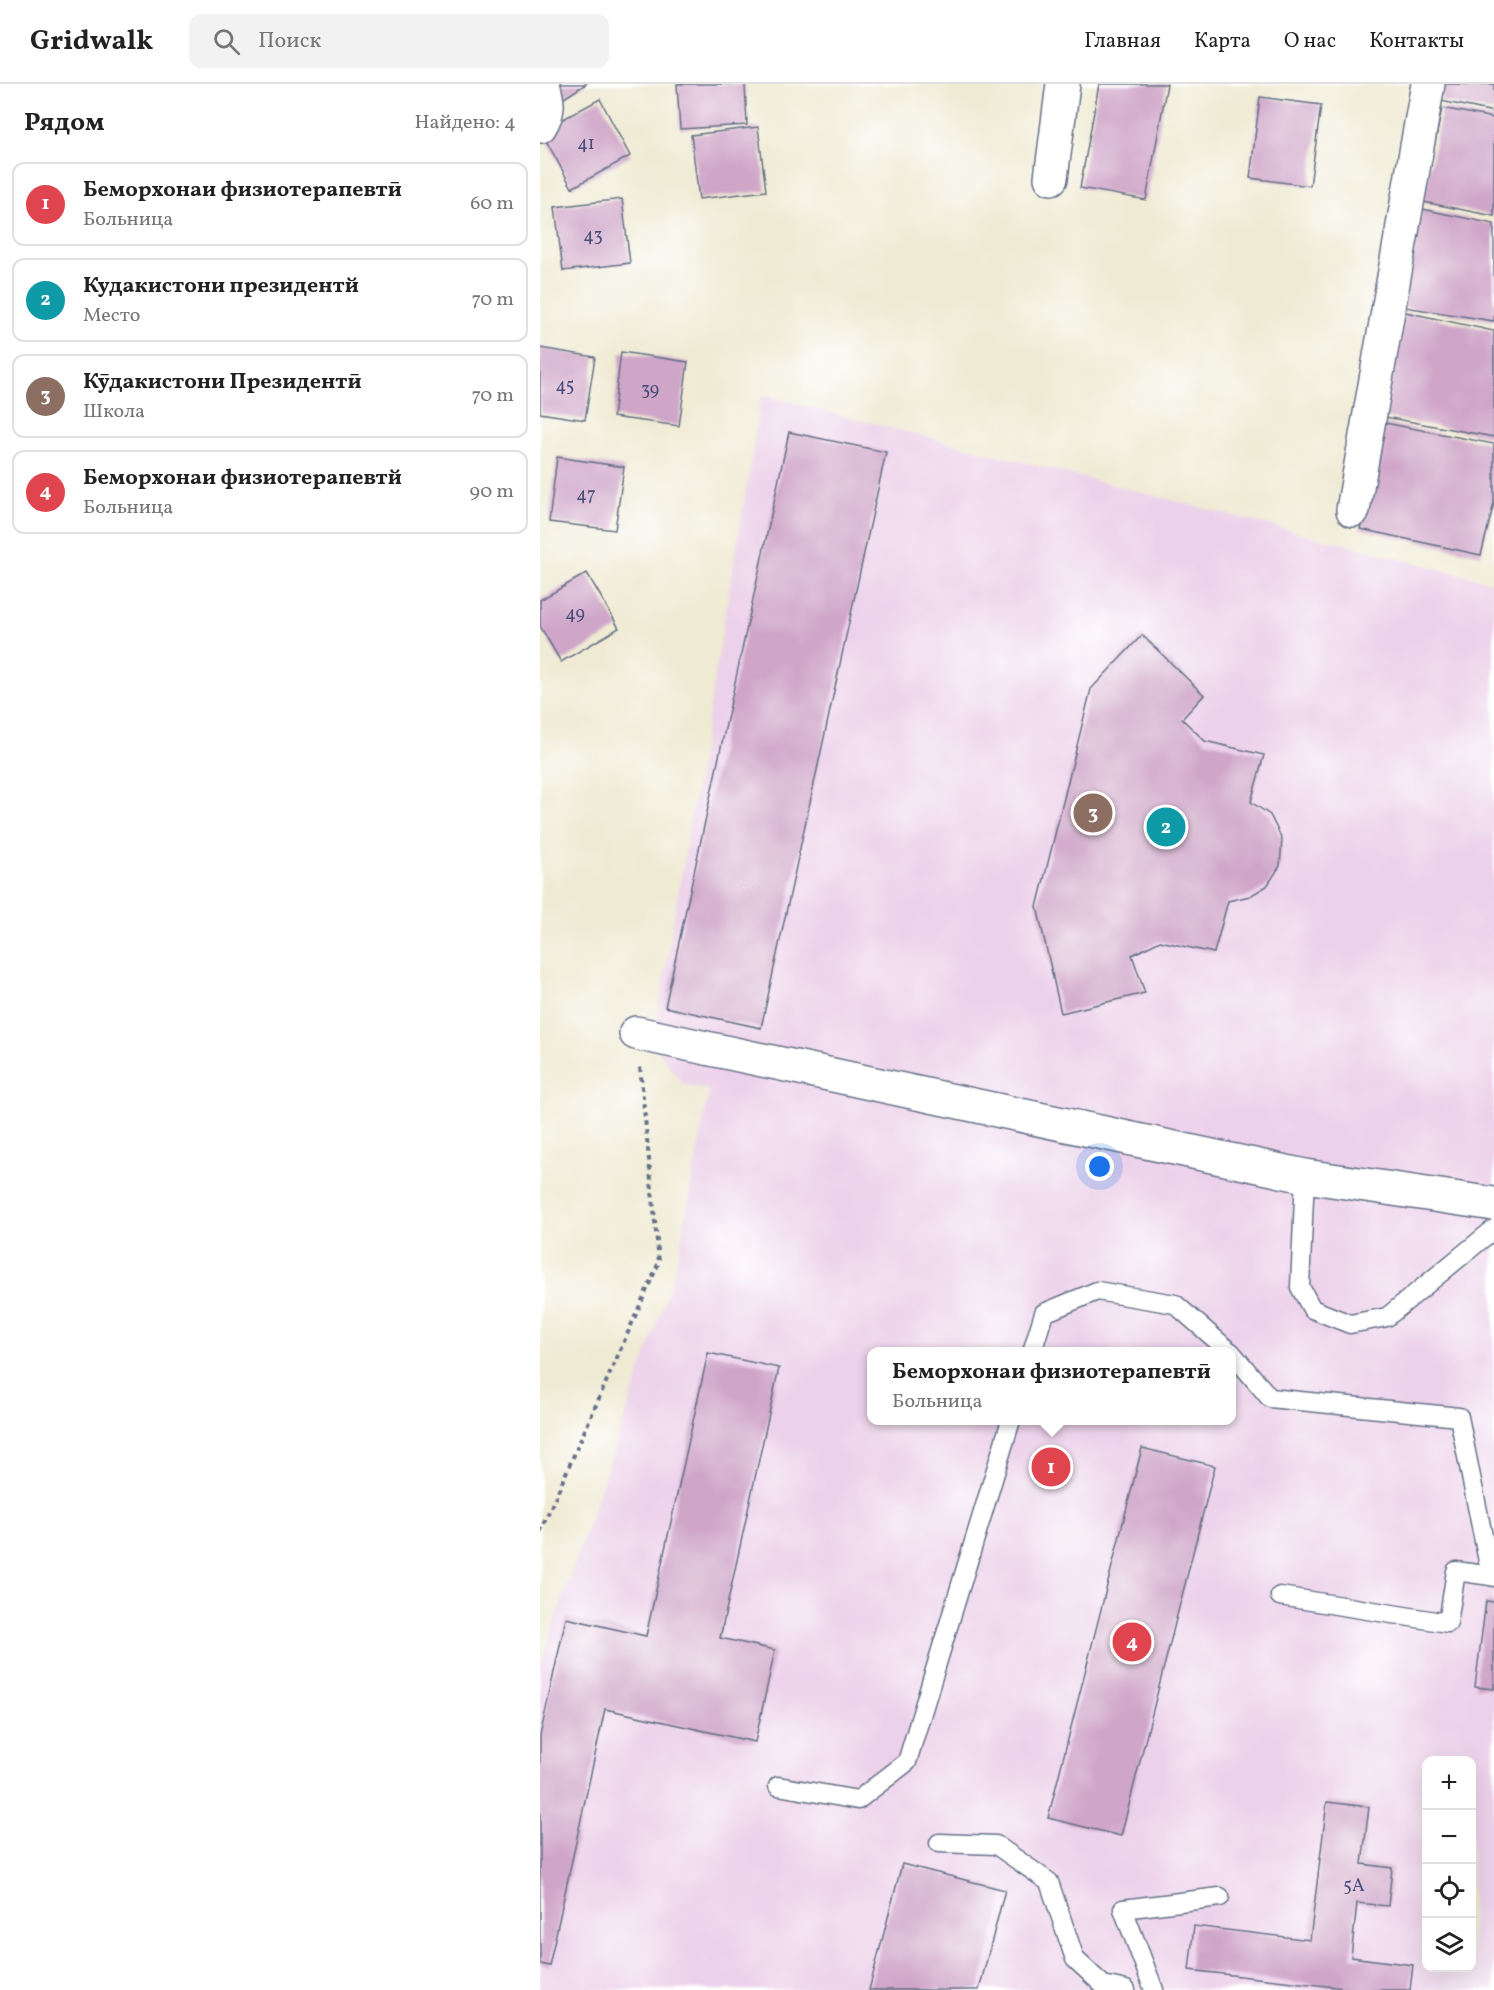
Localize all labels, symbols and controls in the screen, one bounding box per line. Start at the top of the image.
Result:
search box [189,14,609,68]
text: Gridwalk [30,22,153,61]
icon: search [210,25,243,58]
text: Поиск [258,26,321,57]
text: Главная [1084,27,1161,56]
text: Карта [1194,27,1251,56]
text: О нас [1284,27,1336,56]
text: Контакты [1369,27,1464,56]
text: Рядом [24,105,104,141]
text: Найдено: 4 [415,109,516,137]
house number: 41 [577,132,595,157]
text: Беморхонаи физиотерапевтӣ [83,175,402,206]
text: 1 [41,190,50,218]
text: 60 m [470,190,514,218]
text: Больница [83,206,173,234]
house number: 43 [583,224,603,249]
text: Кудакистони президентй [83,271,359,302]
text: 2 [40,286,51,314]
text: 70 m [471,286,514,314]
text: Место [83,302,140,330]
text: Кӯдакистони Президентӣ [83,367,362,398]
house number: 45 [556,374,574,399]
house number: 39 [641,378,659,403]
text: 3 [40,382,51,410]
text: 70 m [471,382,514,410]
text: Школа [83,398,145,426]
text: Беморхонаи физиотерапевтй [83,463,402,494]
text: 4 [39,478,52,506]
text: 90 m [470,478,514,506]
house number: 47 [576,483,596,508]
text: Больница [83,494,173,522]
house number: 49 [565,602,585,627]
pin: 3 [1074,790,1112,836]
pin: 2 [1146,804,1186,850]
your location [1085,1152,1114,1181]
popup [867,1347,1236,1425]
text: Беморхонаи физиотерапевтӣ [892,1357,1211,1388]
text: Больница [892,1388,982,1416]
pin: 1 [1032,1444,1070,1490]
pin: 4 [1112,1620,1152,1664]
map controls [1422,1756,1476,1972]
button: + [1422,1756,1476,1810]
button: − [1422,1810,1476,1864]
button: locate [1422,1864,1476,1918]
house number: 5А [1343,1874,1365,1899]
button: layers [1422,1918,1476,1972]

